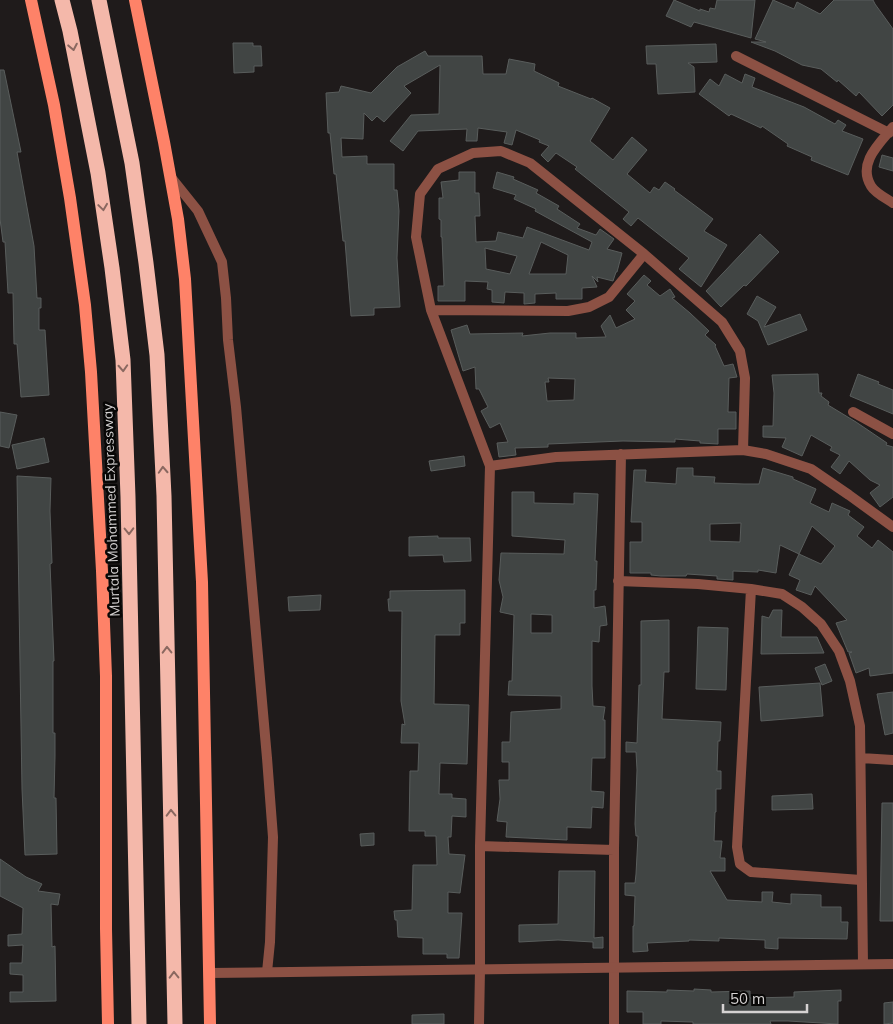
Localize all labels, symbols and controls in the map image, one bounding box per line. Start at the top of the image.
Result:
one-way arrow [68,43,78,52]
one-way arrow [97,204,108,212]
one-way arrow [117,365,128,373]
street label: Murtala Mohammed Expressway [98,403,124,617]
one-way arrow [157,466,168,474]
one-way arrow [124,528,134,535]
one-way arrow [162,646,172,654]
one-way arrow [165,809,176,817]
one-way arrow [169,971,179,979]
scale bar [723,982,807,1014]
text: 50 m [730,989,765,1008]

